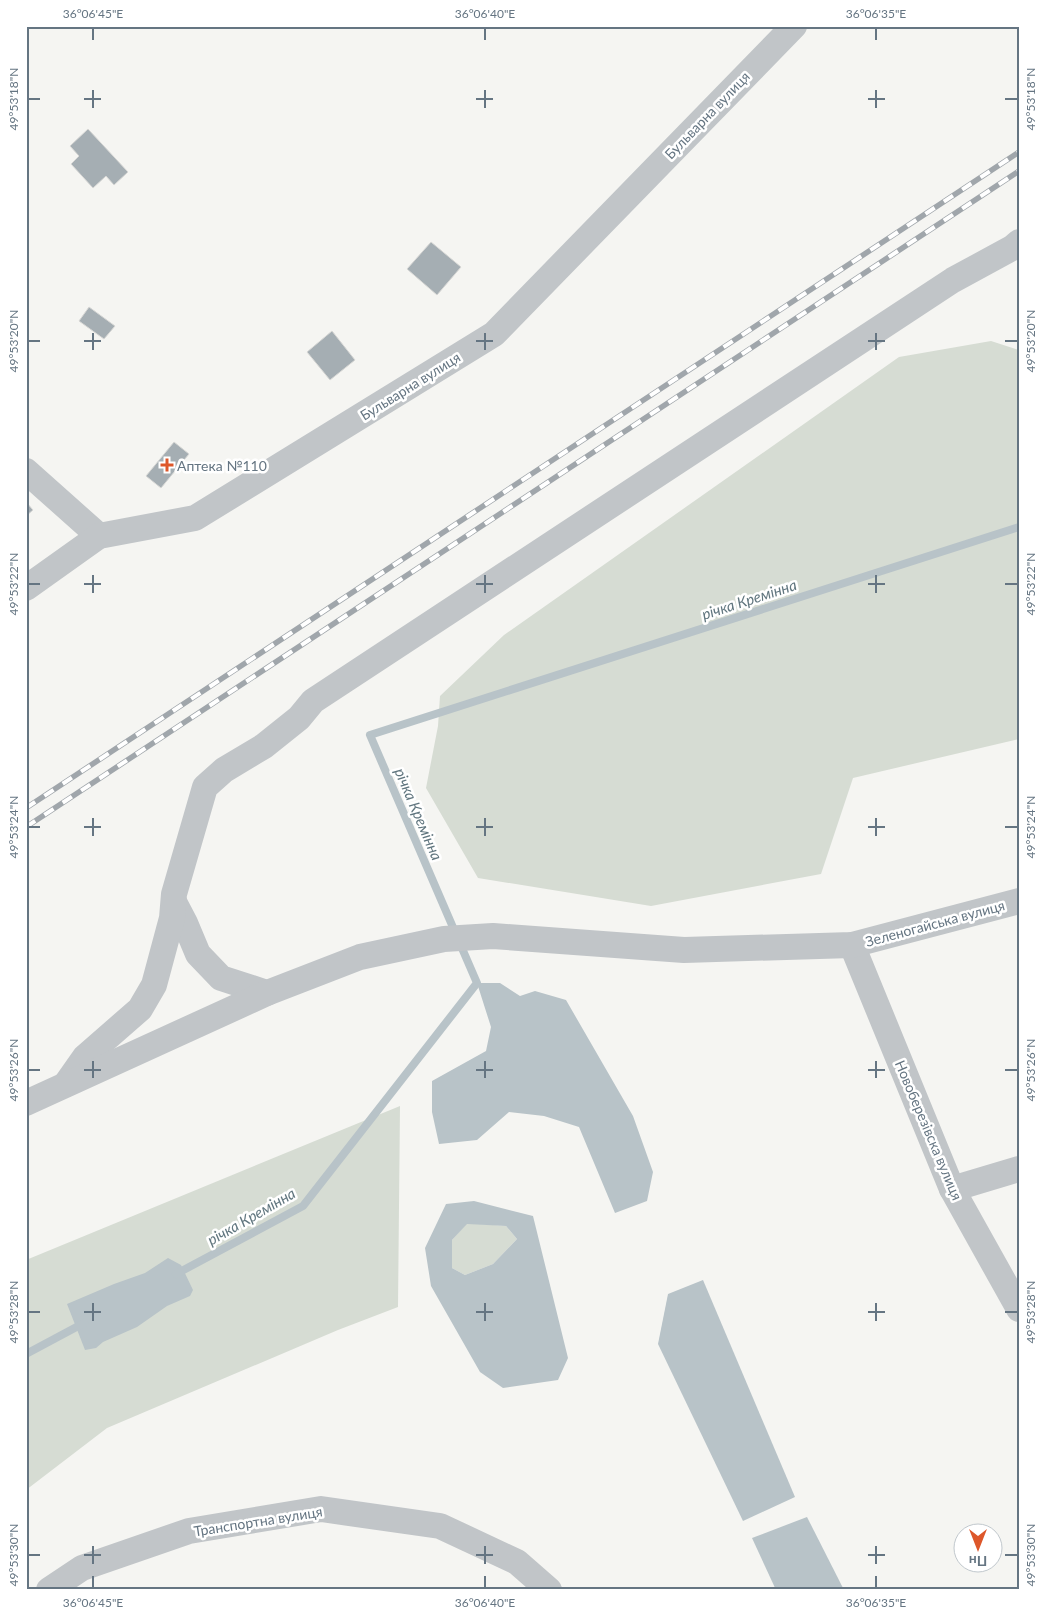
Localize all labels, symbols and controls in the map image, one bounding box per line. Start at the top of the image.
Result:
text: 36°06'45"E [63,6,123,21]
text: 36°06'40"E [455,6,515,21]
text: 36°06'35"E [846,6,906,21]
text: 49°53'18"N [6,68,21,130]
street label: Бульварна вулиця [661,68,753,162]
text: 49°53'18"N [1023,68,1038,130]
text: 49°53'20"N [6,310,21,372]
text: 49°53'20"N [1023,310,1038,372]
street label: Бульварна вулиця [357,348,463,424]
place label: Аптека №110 [177,457,267,474]
marker: Аптека №110 [161,459,173,471]
text: 49°53'22"N [6,553,21,615]
text: 49°53'22"N [1023,553,1038,615]
water label: річка Кремінна [699,575,799,623]
water label: річка Кремінна [391,765,447,863]
text: 49°53'24"N [6,796,21,858]
text: 49°53'24"N [1023,796,1038,858]
street label: Зеленогайська вулиця [863,896,1007,950]
text: 49°53'26"N [6,1039,21,1101]
text: 49°53'26"N [1023,1039,1038,1101]
street label: Новоберезівска вулиця [892,1058,966,1202]
water label: річка Кремінна [204,1183,298,1248]
text: 49°53'28"N [6,1281,21,1343]
text: 49°53'28"N [1023,1281,1038,1343]
street label: Транспортна вулиця [192,1502,324,1540]
text: 49°53'30"N [6,1524,21,1586]
north arrow [952,1524,1002,1574]
text: 49°53'30"N [1023,1524,1038,1586]
text: Пн [969,1553,987,1570]
text: 36°06'45"E [63,1595,123,1610]
text: 36°06'40"E [455,1595,515,1610]
text: 36°06'35"E [846,1595,906,1610]

